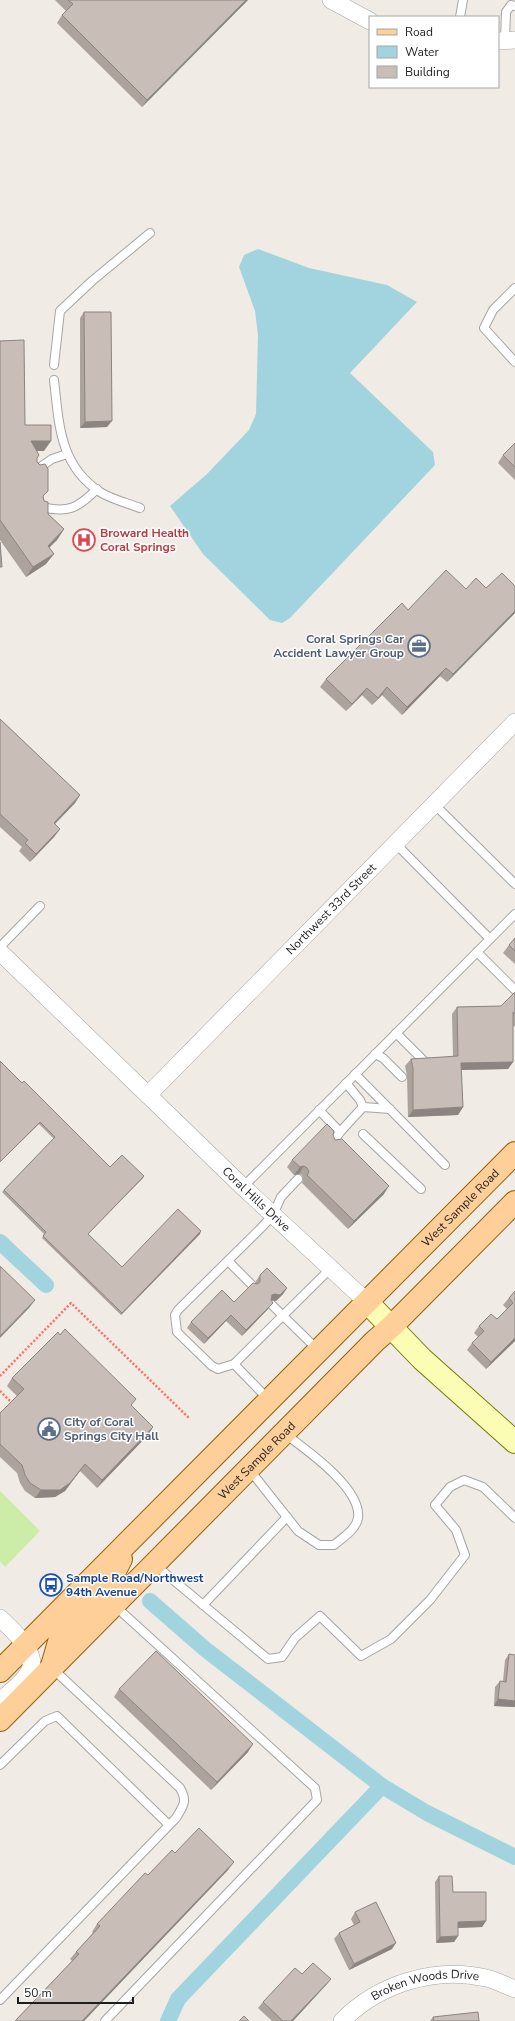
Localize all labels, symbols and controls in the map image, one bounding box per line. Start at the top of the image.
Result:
legend [369,16,499,88]
text: Road [405,24,433,40]
text: Water [405,44,439,60]
text: Building [405,64,450,80]
place label: Broward Health Coral Springs [100,525,189,555]
hospital icon: Broward Health Coral Springs [71,527,97,553]
place label: Coral Springs Car Accident Lawyer Group [273,631,404,661]
office icon: Coral Springs Car Accident Lawyer Group [406,633,432,659]
street label: Northwest 33rd Street [283,859,380,958]
street label: Coral Hills Drive [219,1163,294,1235]
street label: West Sample Road [418,1165,503,1250]
place label: City of Coral Springs City Hall [64,1414,159,1444]
public building icon: City of Coral Springs City Hall [36,1416,62,1442]
street label: West Sample Road [214,1418,299,1503]
place label: Sample Road/Northwest 94th Avenue [66,1570,204,1600]
bus stop icon: Sample Road/Northwest 94th Avenue [38,1572,64,1598]
street label: Broken Woods Drive [368,1966,480,2004]
scale bar [18,1979,133,2005]
text: 50 m [24,1985,52,2001]

